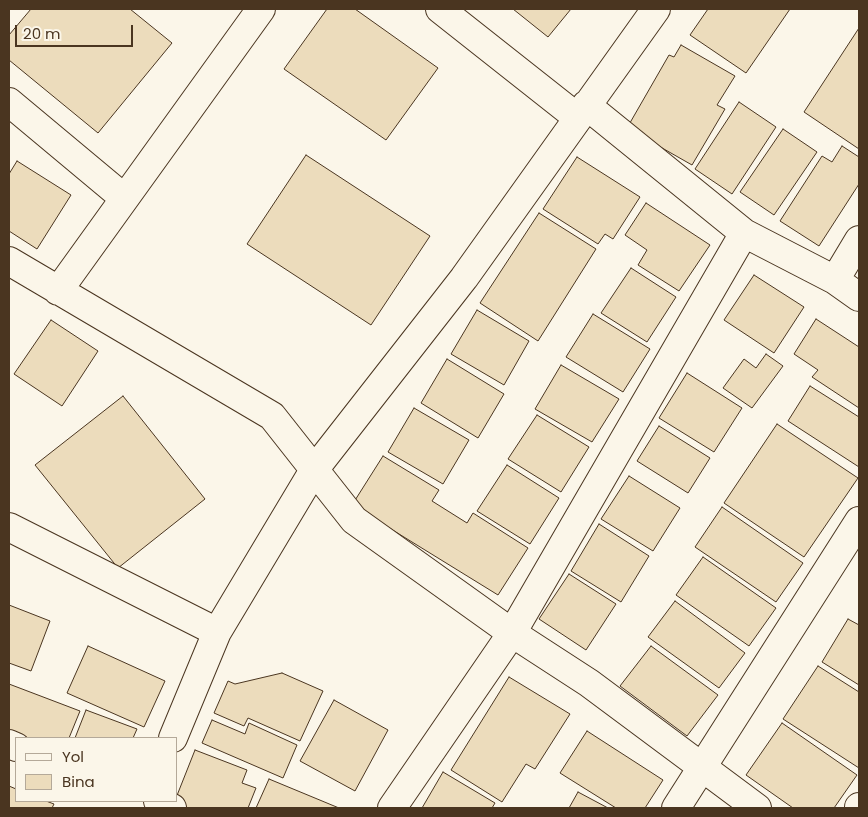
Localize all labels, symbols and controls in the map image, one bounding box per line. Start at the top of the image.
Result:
scale bar [18,15,135,47]
text: 20 m [23,23,61,44]
legend [15,737,178,802]
text: Yol [62,746,84,767]
text: Bina [62,771,95,792]

